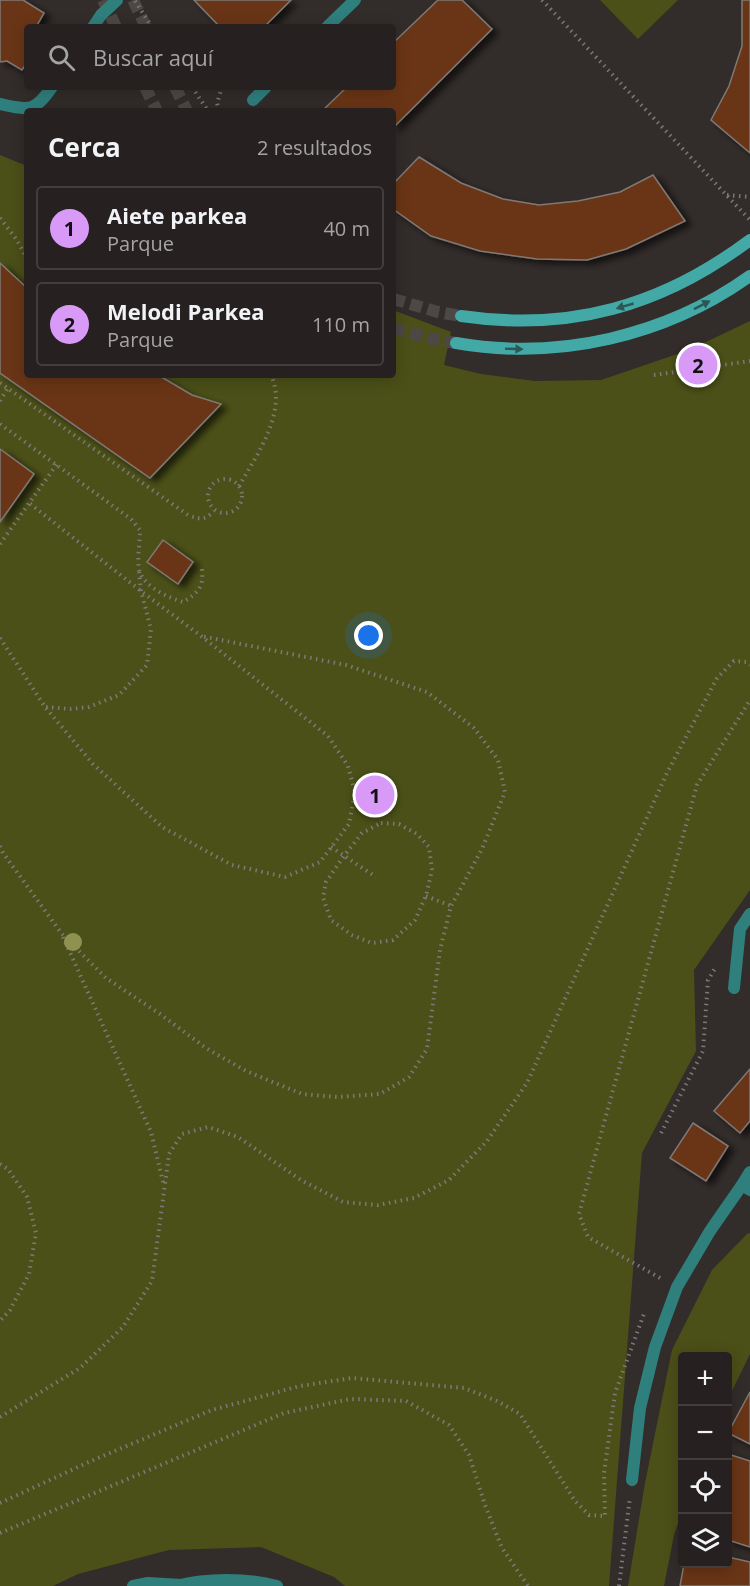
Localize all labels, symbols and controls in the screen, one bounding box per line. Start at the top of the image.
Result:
search box [24,24,396,90]
icon: search [45,41,78,74]
text: Buscar aquí [93,42,213,72]
text: Cerca [48,129,121,165]
text: 2 resultados [257,134,372,161]
text: Aiete parkea [107,200,247,230]
text: 1 [64,215,75,242]
text: 40 m [323,215,370,242]
text: Parque [107,230,174,257]
text: Melodi Parkea [107,296,264,326]
one-way arrow [694,300,711,310]
one-way arrow [616,302,634,311]
text: 2 [64,311,75,338]
text: 110 m [312,311,370,338]
text: Parque [107,326,174,353]
pin: 2 [678,342,718,388]
one-way arrow [505,345,524,354]
your location [354,621,383,650]
pin: 1 [356,772,394,818]
map controls [678,1352,732,1568]
button: + [678,1352,732,1406]
button: − [678,1406,732,1460]
button: locate [678,1460,732,1514]
button: layers [678,1514,732,1568]

